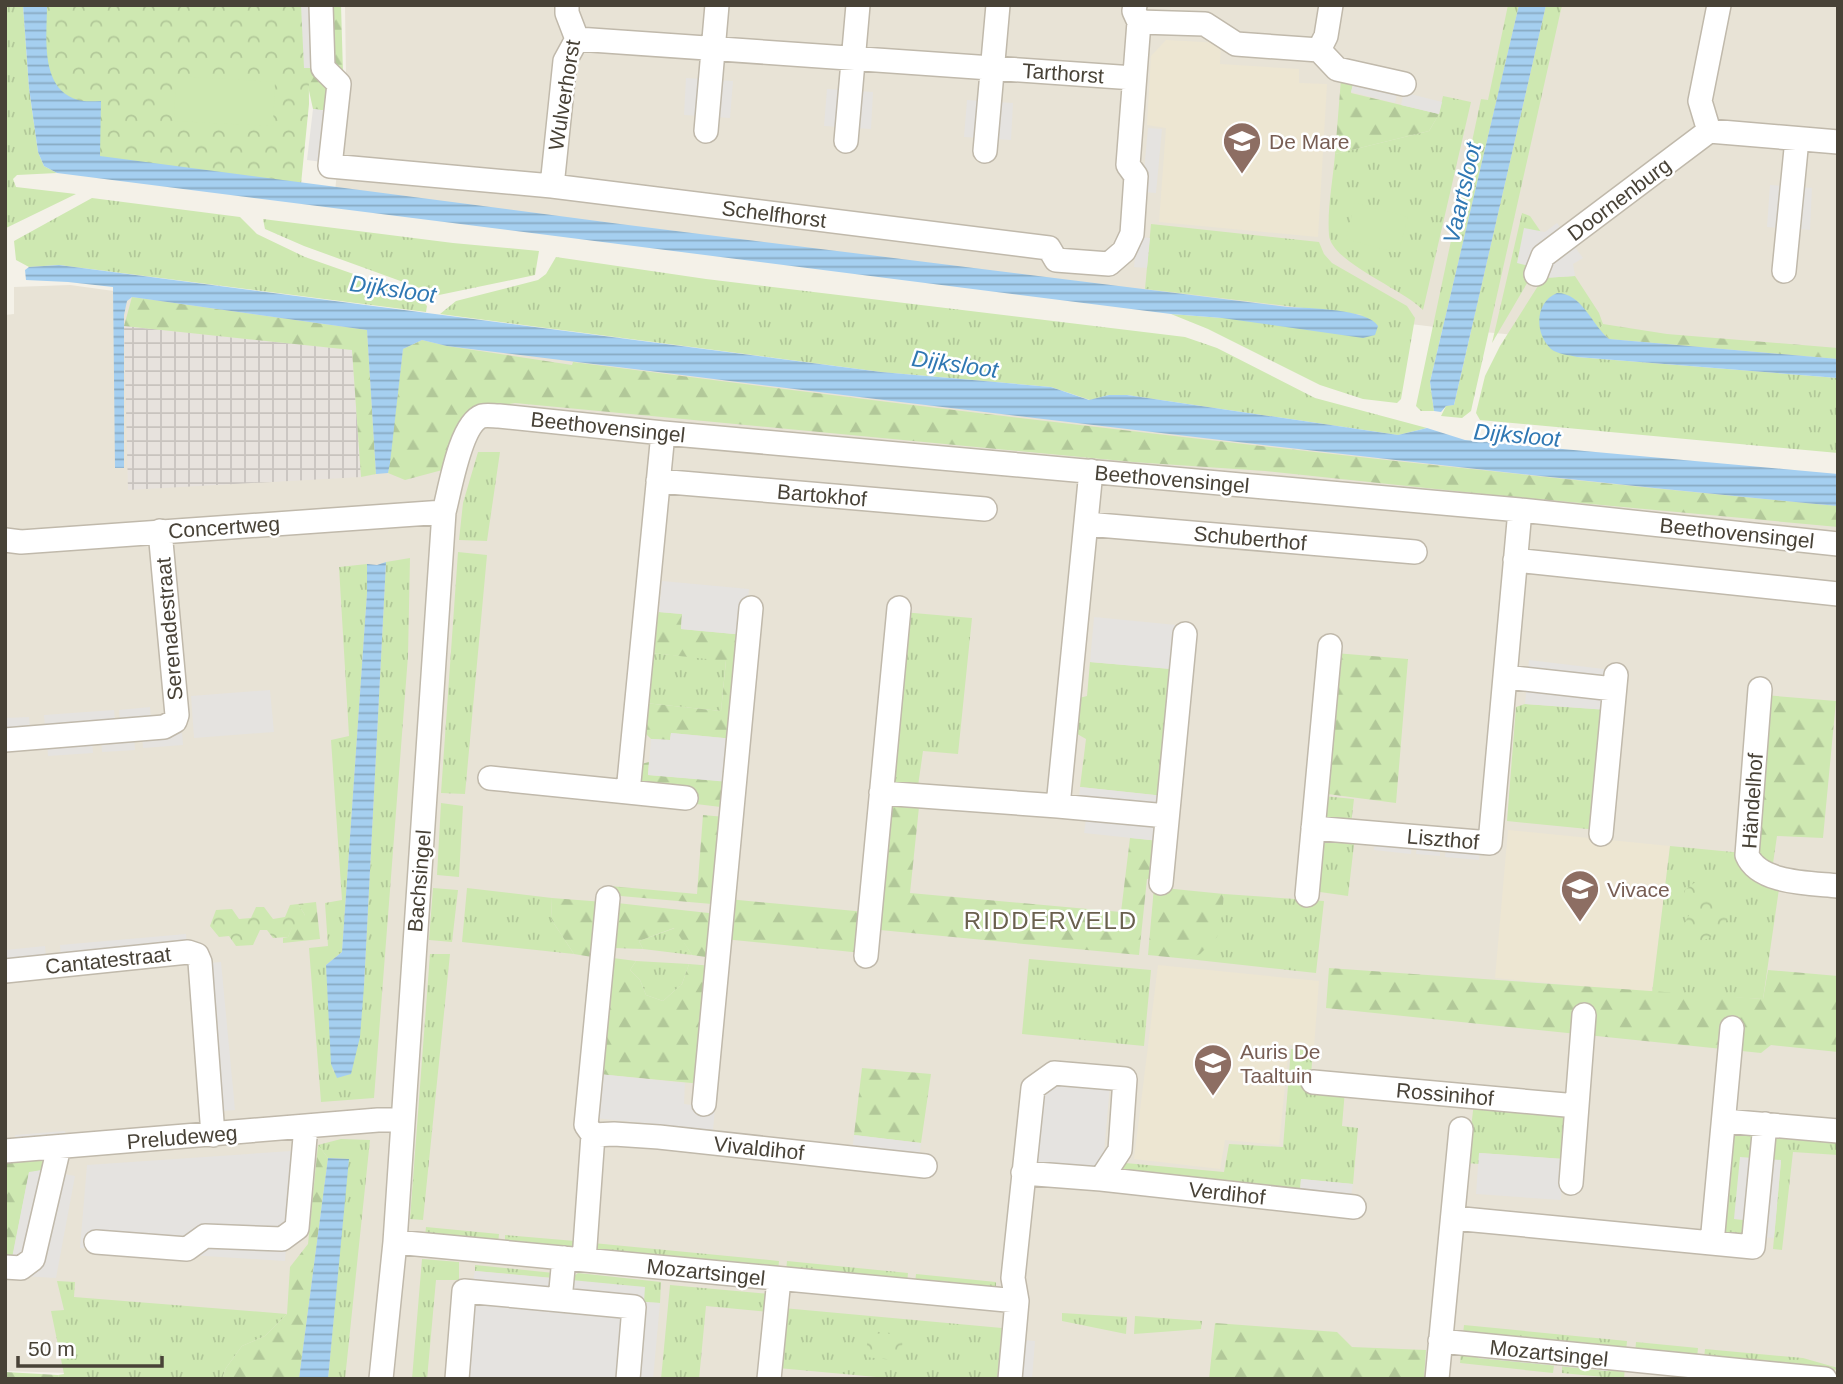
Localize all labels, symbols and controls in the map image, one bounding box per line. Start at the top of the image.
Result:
street label: Wulverhorst [544,38,584,152]
street label: Tarthorst [1021,59,1105,87]
school or university icon: De Mare [1221,120,1263,175]
place label: De Mare [1269,130,1350,153]
water label: Vaartsloot [1438,138,1487,246]
street label: Doornenburg [1563,153,1675,245]
street label: Schelfhorst [720,196,828,232]
water label: Dijksloot [348,270,439,308]
water label: Dijksloot [910,345,1001,383]
street label: Beethovensingel [530,407,686,447]
water label: Dijksloot [1473,418,1563,452]
street label: Beethovensingel [1094,461,1250,497]
street label: Bartokhof [776,480,868,510]
street label: Concertweg [167,512,281,542]
street label: Beethovensingel [1659,513,1815,553]
street label: Schuberthof [1193,522,1308,554]
street label: Serenadestraat [151,556,187,702]
street label: Händelhof [1737,752,1767,850]
street label: Liszthof [1406,824,1480,854]
street label: Bachsingel [403,829,435,933]
school or university icon: Vivace [1559,868,1601,923]
place label: Vivace [1607,878,1670,901]
district label: RIDDERVELD [964,907,1138,934]
street label: Cantatestraat [44,942,172,978]
place label: Auris De Taaltuin [1240,1040,1321,1087]
school or university icon: Auris De Taaltuin [1192,1042,1234,1097]
street label: Rossinihof [1395,1078,1495,1110]
street label: Preludeweg [126,1121,238,1153]
street label: Vivaldihof [713,1132,805,1164]
street label: Verdihof [1187,1178,1267,1208]
street label: Mozartsingel [646,1254,766,1290]
scale bar [18,1324,161,1368]
street label: Mozartsingel [1489,1335,1609,1371]
text: 50 m [28,1337,75,1360]

